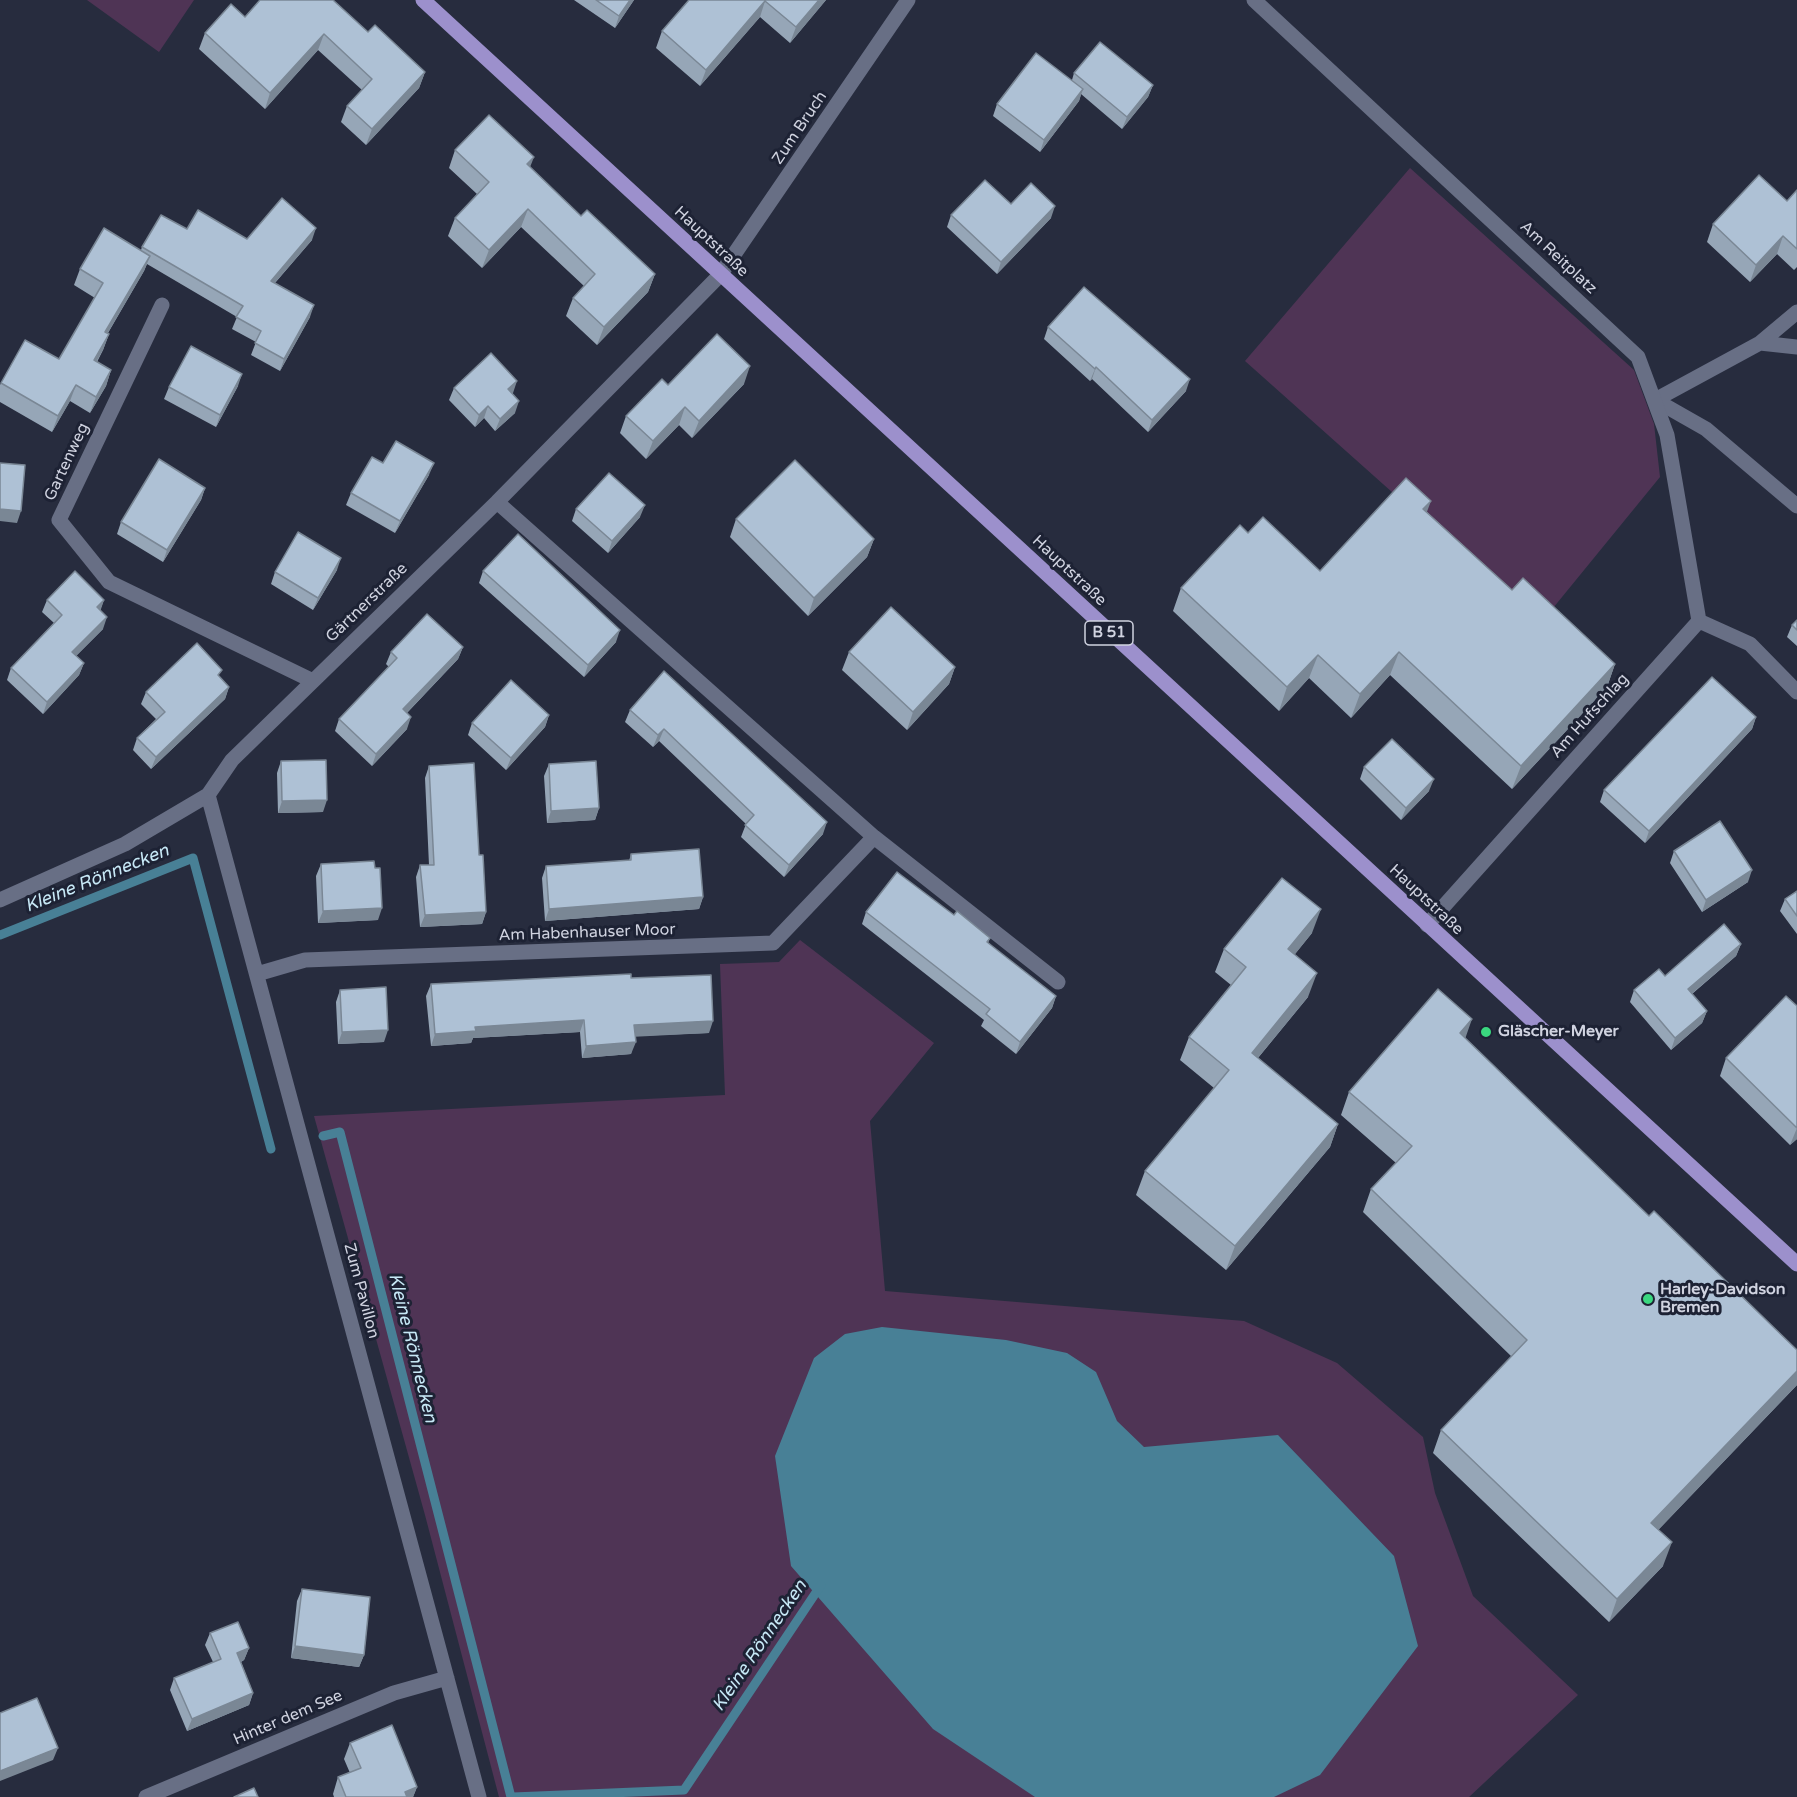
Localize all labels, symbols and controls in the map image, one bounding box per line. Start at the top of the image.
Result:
street label: Zum Bruch [769,88,831,168]
street label: Hauptstraße [670,203,752,281]
street label: Am Reitplatz [1516,217,1600,299]
street label: Gartenweg [41,420,93,504]
street label: Hauptstraße [1028,532,1110,610]
street label: Gärtnerstraße [322,559,412,647]
road number: B 51 [1085,621,1133,645]
street label: Am Hufschlag [1547,670,1633,762]
water label: Kleine Rönnecken [22,840,172,918]
street label: Hauptstraße [1385,861,1467,939]
street label: Am Habenhauser Moor [498,920,676,946]
place label: Gläscher-Meyer [1498,1022,1619,1042]
marker: Gläscher-Meyer [1479,1025,1493,1039]
street label: Zum Pavillon [339,1241,383,1341]
water label: Kleine Rönnecken [383,1271,441,1425]
place label: Harley-Davidson Bremen [1660,1280,1786,1318]
marker: Harley-Davidson Bremen [1641,1292,1655,1306]
water label: Kleine Rönnecken [708,1576,812,1716]
street label: Hinter dem See [231,1686,345,1750]

